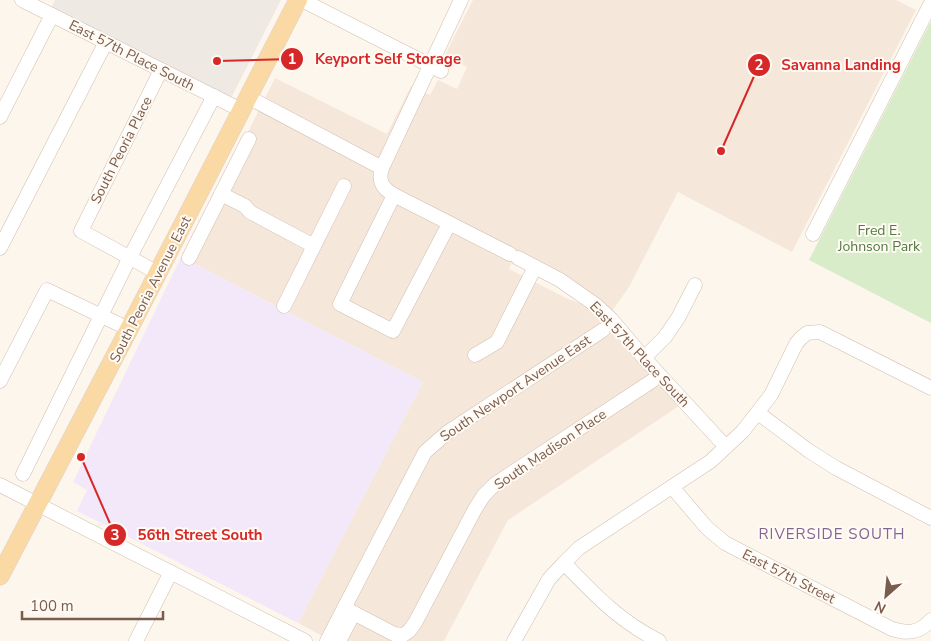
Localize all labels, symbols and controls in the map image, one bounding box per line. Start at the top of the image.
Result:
street label: East 57th Place South [66,15,198,95]
callout: Keyport Self Storage [280,44,471,74]
text: 1 [287,49,297,69]
text: Keyport Self Storage [315,49,461,69]
callout: Savanna Landing [746,50,911,80]
text: 2 [754,55,764,75]
text: Savanna Landing [781,55,901,75]
street label: South Peoria Place [86,93,157,207]
street label: South Peoria Avenue East [105,213,196,366]
park label: Fred E. Johnson Park [837,221,921,256]
street label: East 57th Place South [585,297,694,412]
street label: South Newport Avenue East [436,331,595,446]
street label: South Madison Place [490,405,610,494]
callout: 56th Street South [103,520,272,550]
district label: RIVERSIDE SOUTH [759,524,905,544]
text: 3 [110,525,120,545]
text: 56th Street South [138,525,262,545]
street label: East 57th Street [739,545,839,608]
north arrow [861,571,911,621]
scale bar [22,588,164,620]
text: 100 m [30,596,74,616]
text: N [871,596,889,618]

